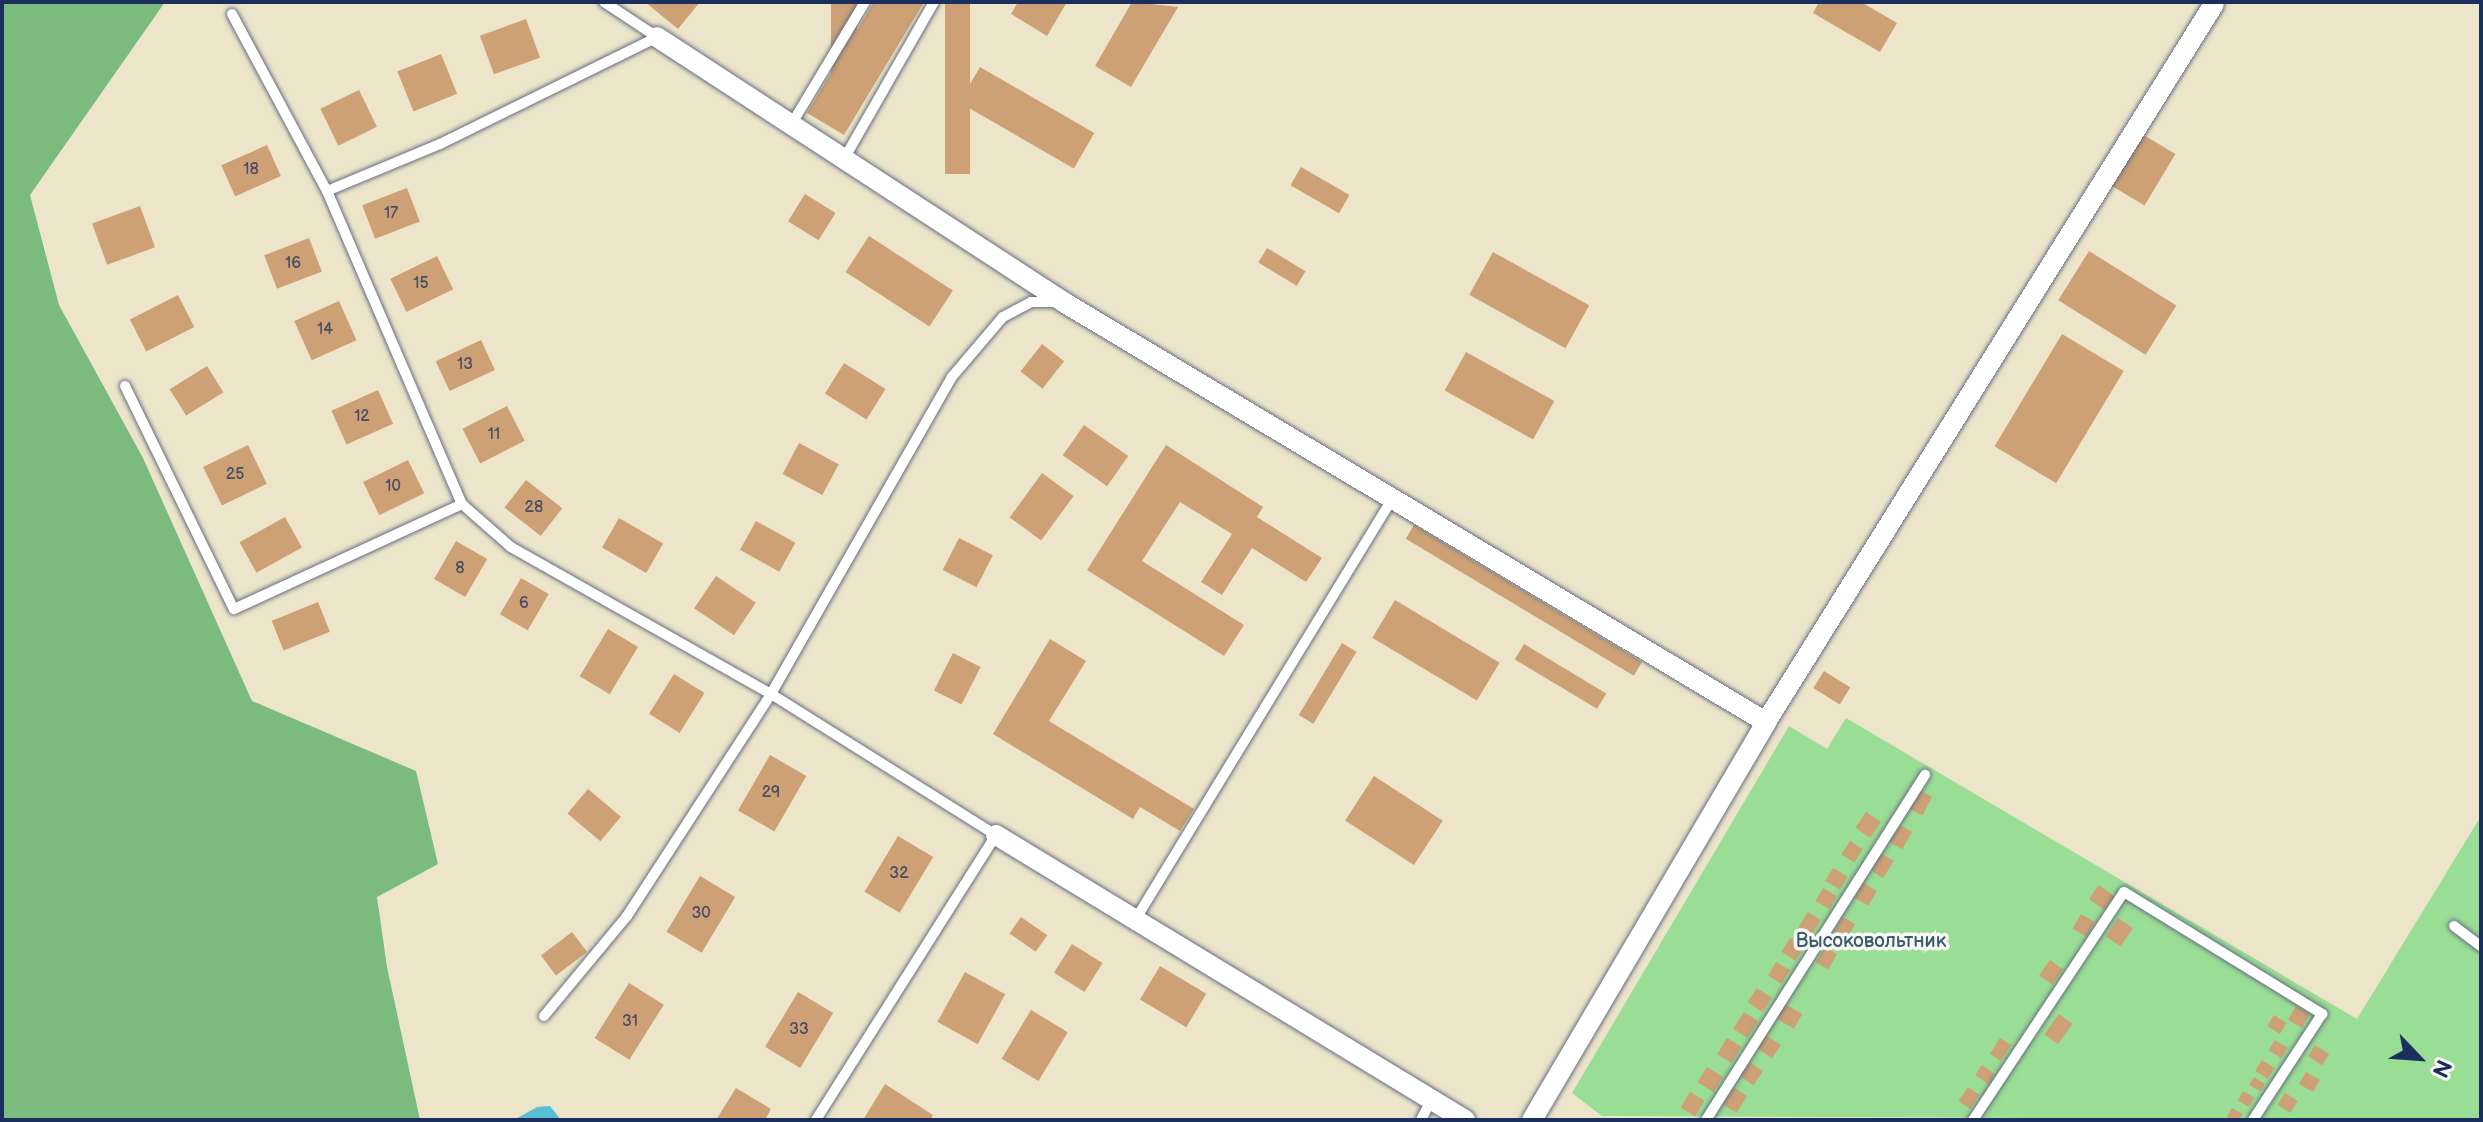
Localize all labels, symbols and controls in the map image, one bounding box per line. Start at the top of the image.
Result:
house number: 18 [243,160,259,180]
house number: 17 [384,204,398,224]
house number: 16 [285,254,301,274]
house number: 15 [413,274,429,294]
house number: 14 [317,320,333,340]
house number: 13 [457,355,473,375]
house number: 12 [354,407,370,427]
house number: 11 [488,425,500,445]
house number: 25 [226,465,244,485]
house number: 10 [385,477,401,497]
house number: 28 [525,498,543,518]
house number: 8 [455,559,465,579]
house number: 6 [519,594,529,614]
house number: 29 [762,783,780,803]
house number: 32 [889,864,909,884]
house number: 30 [691,904,711,924]
park label: Высоковольтник [1796,929,1946,953]
house number: 31 [622,1012,638,1032]
north arrow [2379,1018,2459,1098]
house number: 33 [789,1020,809,1040]
text: N [2425,1055,2457,1082]

